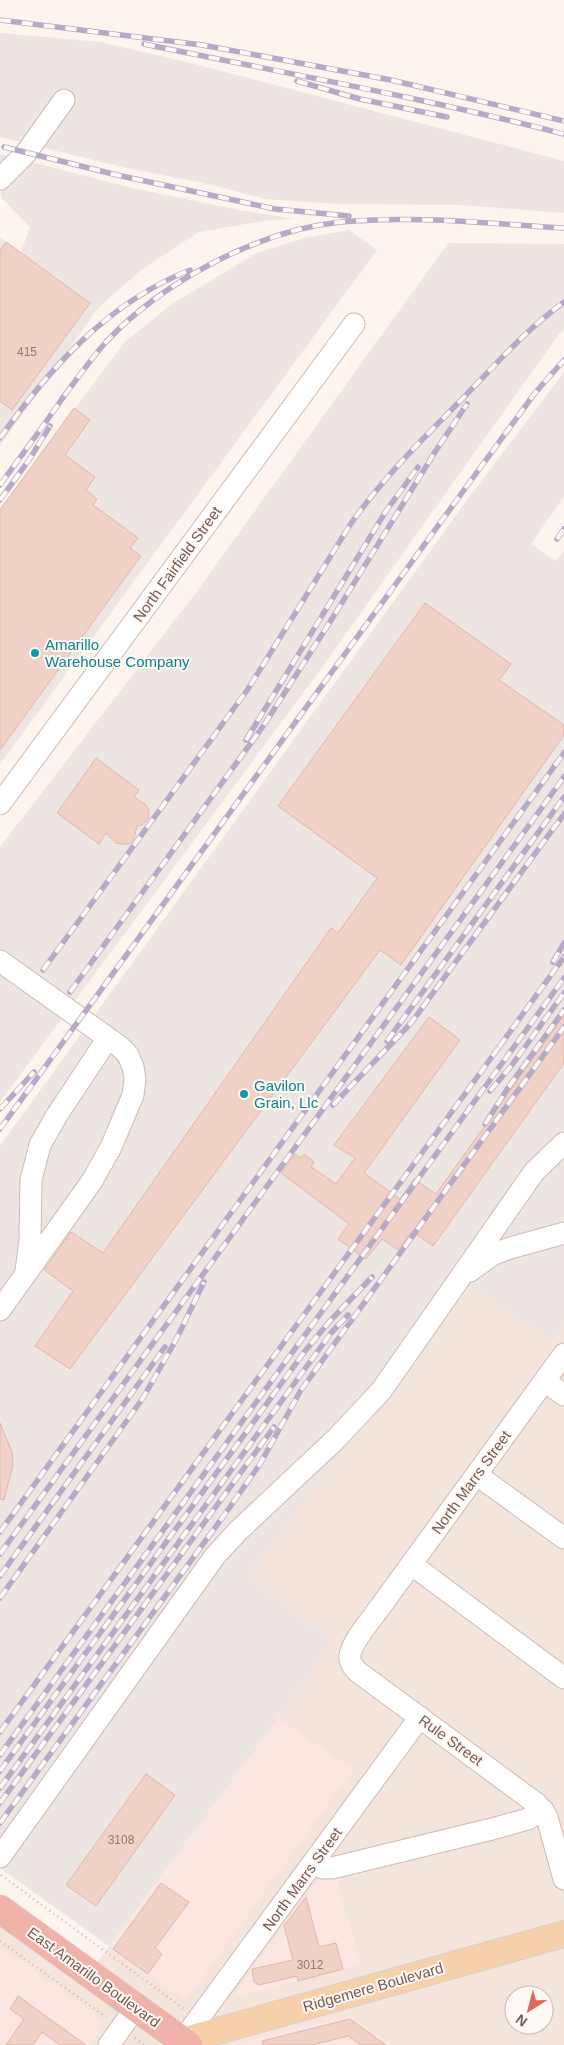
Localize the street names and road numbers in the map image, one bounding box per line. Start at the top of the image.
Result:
street label: North Fairfield Street [129,502,225,625]
street label: North Marrs Street [428,1426,515,1537]
street label: Rule Street [416,1711,487,1769]
street label: North Marrs Street [259,1823,346,1934]
street label: East Amarillo Boulevard [25,1923,163,2031]
street label: Ridgemere Boulevard [301,1959,445,2015]

